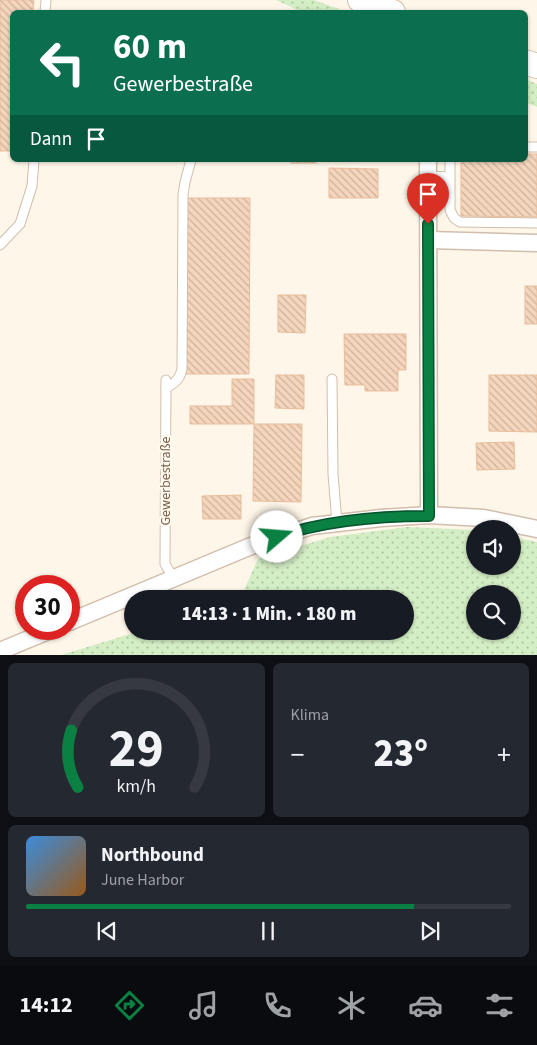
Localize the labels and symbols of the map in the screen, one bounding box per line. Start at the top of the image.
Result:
pin [407,173,449,224]
street label: Gewerbestraße [156,436,176,526]
position arrow [250,510,302,562]
speed limit sign: 30 [15,575,80,640]

